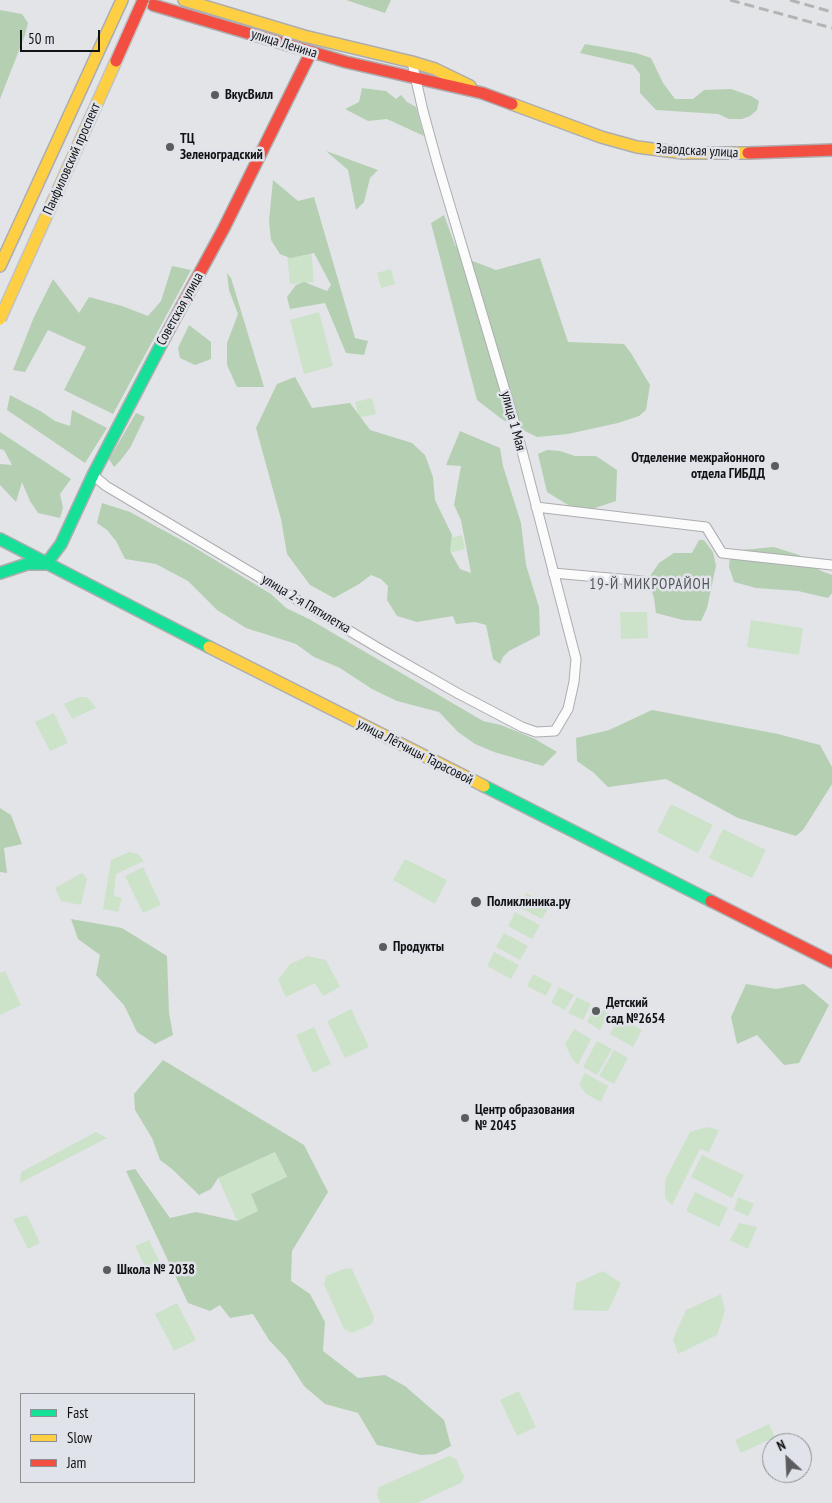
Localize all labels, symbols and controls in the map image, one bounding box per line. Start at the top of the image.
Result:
scale bar [22,20,102,52]
street label: улица Ленина [249,26,319,62]
text: 50 m [28,29,54,48]
place label: ВкусВилл [225,87,273,103]
marker: ВкусВилл [209,89,221,101]
street label: Панфиловский проспект [40,100,104,218]
place label: ТЦ Зеленоградский [180,131,263,164]
street label: Заводская улица [655,140,739,162]
marker: ТЦ Зеленоградский [164,141,176,153]
street label: Советская улица [153,270,207,348]
street label: улица 1 Мая [497,389,529,453]
place label: Отделение межрайонного отдела ГИБДД [631,450,765,482]
marker: Отделение межрайонного отдела ГИБДД [769,460,781,472]
street label: улица 2-я Пятилетка [258,571,354,637]
district label: 19-Й МИКРОРАЙОН [587,576,713,594]
street label: улица Лётчицы Тарасовой [354,715,476,789]
place label: Поликлиника.ру [487,894,570,910]
marker: Поликлиника.ру [469,895,483,909]
place label: Продукты [393,939,444,955]
marker: Продукты [377,941,389,953]
place label: Детский сад №2654 [606,995,665,1028]
marker: Детский сад №2654 [590,1005,602,1017]
place label: Центр образования № 2045 [475,1102,575,1134]
marker: Центр образования № 2045 [459,1112,471,1124]
place label: Школа № 2038 [117,1262,195,1278]
marker: Школа № 2038 [101,1264,113,1276]
legend [20,1393,195,1483]
text: Fast [67,1403,88,1422]
text: Slow [67,1428,92,1447]
north arrow [762,1433,812,1483]
text: N [774,1436,788,1455]
text: Jam [67,1453,86,1472]

